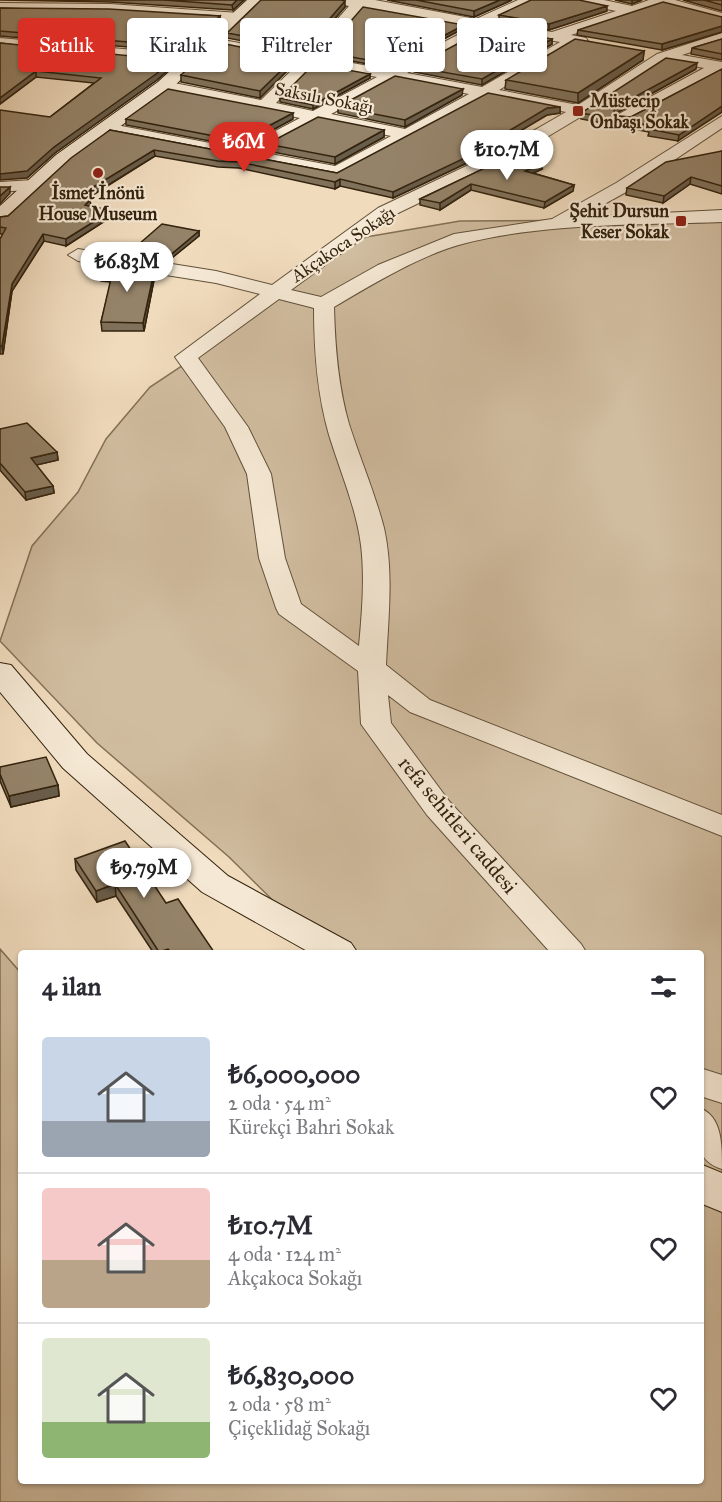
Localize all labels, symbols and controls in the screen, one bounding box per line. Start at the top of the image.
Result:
chip: Satılık [18,18,115,72]
chip: Kiralık [127,18,228,72]
chip: Filtreler [240,18,353,72]
chip: Yeni [365,18,445,72]
chip: Daire [457,18,547,72]
street label: Saksılı Sokağı [272,78,375,119]
place label: Müstecip Onbaşı Sokak [590,90,690,134]
marker: Müstecip Onbaşı Sokak [571,104,585,118]
pin: ₺6M [215,122,273,173]
text: ₺6M [223,129,265,153]
pin: ₺10.7M [458,130,556,181]
text: ₺10.7M [474,137,540,161]
marker: İsmet İnönü House Museum [91,166,105,180]
place label: İsmet İnönü House Museum [39,180,158,225]
place label: Şehit Dursun Keser Sokak [570,200,670,243]
street label: Akçakoca Sokağı [286,201,400,288]
marker: Şehit Dursun Keser Sokak [674,214,688,228]
pin: ₺6.83M [78,242,176,293]
text: ₺6.83M [94,249,160,273]
street label: refa sehitleri caddesi [393,751,523,899]
pin: ₺9.79M [95,848,193,899]
text: ₺9.79M [110,855,178,879]
text: 4 ilan [42,970,101,1002]
icon: filters [647,970,680,1003]
text: ₺6,000,000 [228,1058,360,1090]
icon: home [90,1061,162,1133]
icon: heart [647,1081,680,1114]
text: 2 oda · 54 m² [228,1091,331,1115]
text: Kürekçi Bahri Sokak [228,1115,394,1139]
text: ₺10.7M [228,1209,313,1241]
icon: home [90,1212,162,1284]
icon: heart [647,1232,680,1265]
text: 4 oda · 124 m² [228,1242,341,1266]
text: Akçakoca Sokağı [228,1266,362,1290]
text: ₺6,830,000 [228,1359,354,1391]
icon: home [90,1362,162,1434]
icon: heart [647,1382,680,1415]
text: 2 oda · 58 m² [228,1392,331,1416]
text: Çiçeklidağ Sokağı [228,1416,370,1440]

